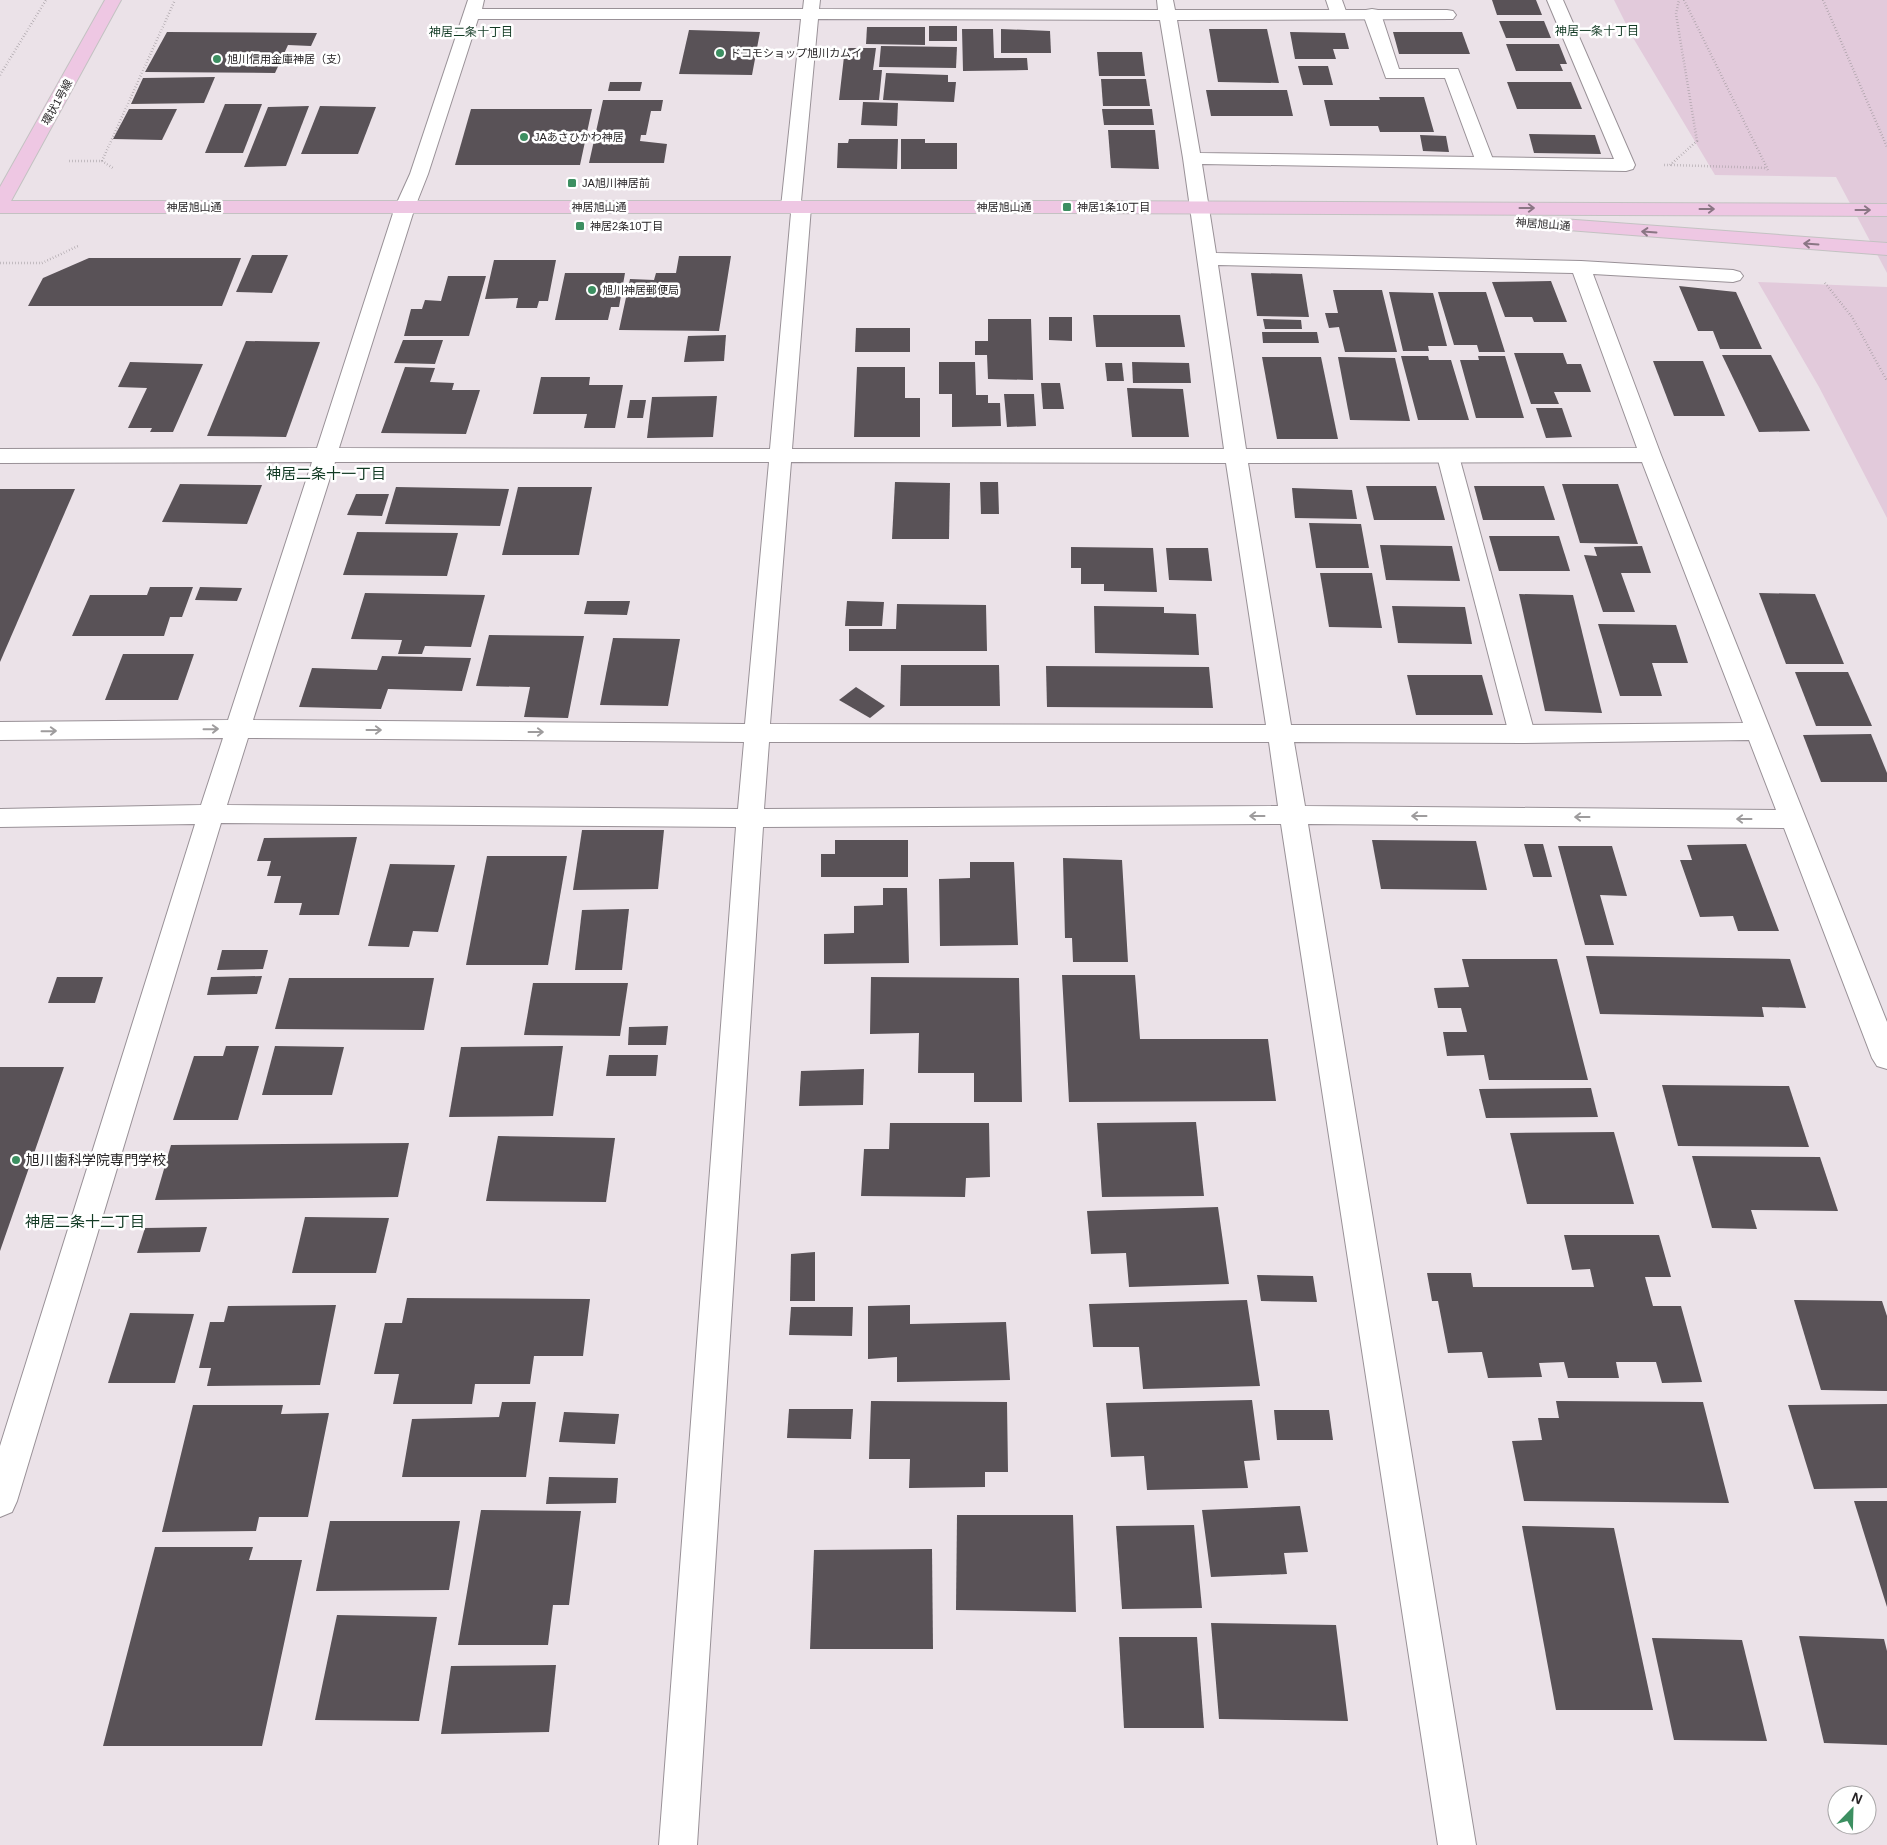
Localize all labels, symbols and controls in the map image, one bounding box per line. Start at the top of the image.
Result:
district label: 神居一条十丁目 [1555,24,1639,38]
district label: 神居二条十丁目 [429,25,513,39]
marker: ドコモショップ旭川カムイ [714,47,726,59]
place label: ドコモショップ旭川カムイ [730,47,862,59]
marker: 旭川信用金庫神居（支） [211,53,223,65]
place label: 旭川信用金庫神居（支） [227,53,348,65]
street label: 環状1号線 [40,77,74,127]
marker: JAあさひかわ神居 [518,131,530,143]
place label: JAあさひかわ神居 [534,131,624,143]
marker: JA旭川神居前 [566,177,578,189]
place label: JA旭川神居前 [582,177,650,189]
street label: 神居旭山通 [167,201,222,213]
street label: 神居旭山通 [572,201,627,213]
street label: 神居旭山通 [977,201,1032,213]
marker: 神居1条10丁目 [1061,201,1073,213]
place label: 神居1条10丁目 [1077,201,1150,213]
one-way arrow [1519,203,1535,213]
one-way arrow [1699,204,1715,214]
one-way arrow [1854,205,1871,215]
street label: 神居旭山通 [1515,216,1571,232]
marker: 神居2条10丁目 [574,220,586,232]
place label: 神居2条10丁目 [590,220,663,232]
one-way arrow [1641,227,1657,236]
one-way arrow [1803,240,1819,249]
marker: 旭川神居郵便局 [586,284,598,296]
place label: 旭川神居郵便局 [602,284,679,296]
district label: 神居二条十一丁目 [266,465,386,482]
one-way arrow [202,724,219,734]
one-way arrow [365,725,381,735]
one-way arrow [40,726,56,736]
one-way arrow [528,727,544,736]
one-way arrow [1249,811,1266,821]
one-way arrow [1412,811,1428,821]
one-way arrow [1574,812,1590,822]
one-way arrow [1737,814,1753,823]
place label: 旭川歯科学院専門学校 [26,1152,166,1168]
marker: 旭川歯科学院専門学校 [10,1154,22,1166]
district label: 神居二条十二丁目 [25,1213,145,1230]
north arrow [1827,1785,1877,1835]
text: N [1849,1789,1865,1807]

